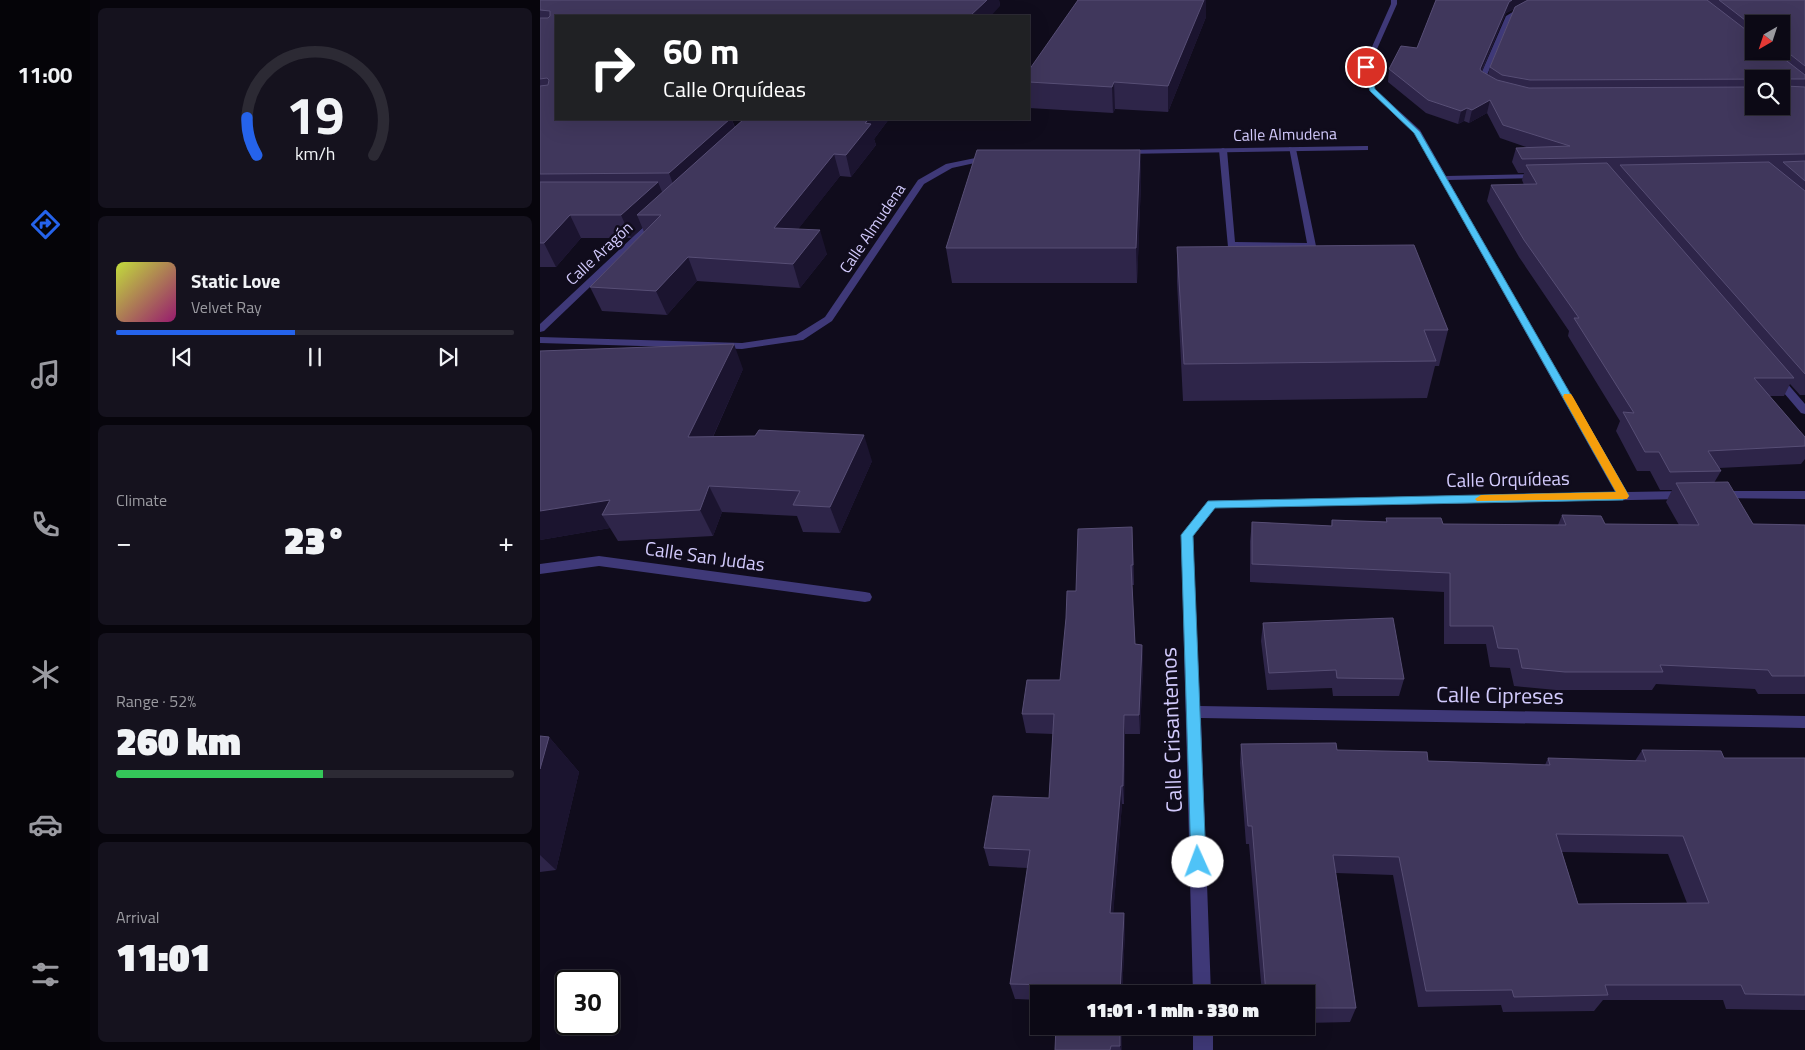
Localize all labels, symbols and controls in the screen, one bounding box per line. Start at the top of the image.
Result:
north arrow [1745,15,1790,60]
map controls [1745,15,1790,115]
text: 60 m [663,24,739,78]
icon: right [580,35,645,100]
pin [1345,46,1387,88]
icon: arrive [1352,53,1380,81]
text: 11:00 [18,58,72,92]
button: search [1745,70,1790,115]
text: Calle Orquídeas [663,72,806,106]
text: 19 [286,75,344,154]
street label: Calle Almudena [1233,121,1337,147]
text: km/h [295,140,335,167]
street label: Calle Almudena [833,178,911,278]
icon: directions [28,207,63,242]
street label: Calle Aragón [560,216,638,290]
text: Static Love [191,266,280,295]
text: Velvet Ray [191,295,262,319]
icon: previous [168,343,196,371]
icon: pause [301,343,329,371]
icon: next [434,343,462,371]
icon: music [28,357,63,392]
street label: Calle Orquídeas [1446,463,1570,494]
text: Climate [116,488,167,512]
icon: phone [28,507,63,542]
text: 23° [284,511,346,569]
text: − [116,520,132,563]
text: + [498,520,514,563]
street label: Calle San Judas [643,533,767,578]
street label: Calle Crisantemos [1151,647,1191,813]
icon: climate [28,657,63,692]
street label: Calle Cipreses [1436,677,1564,713]
text: Range · 52% [116,689,196,713]
text: 260 km [116,712,241,770]
icon: car [28,807,63,842]
position arrow [1171,835,1223,887]
text: Arrival [116,905,159,929]
text: 11:01 [116,928,211,986]
icon: filters [28,957,63,992]
speed limit sign: 30 [555,970,620,1035]
text: 11:01 · 1 min · 330 m [1086,995,1259,1024]

